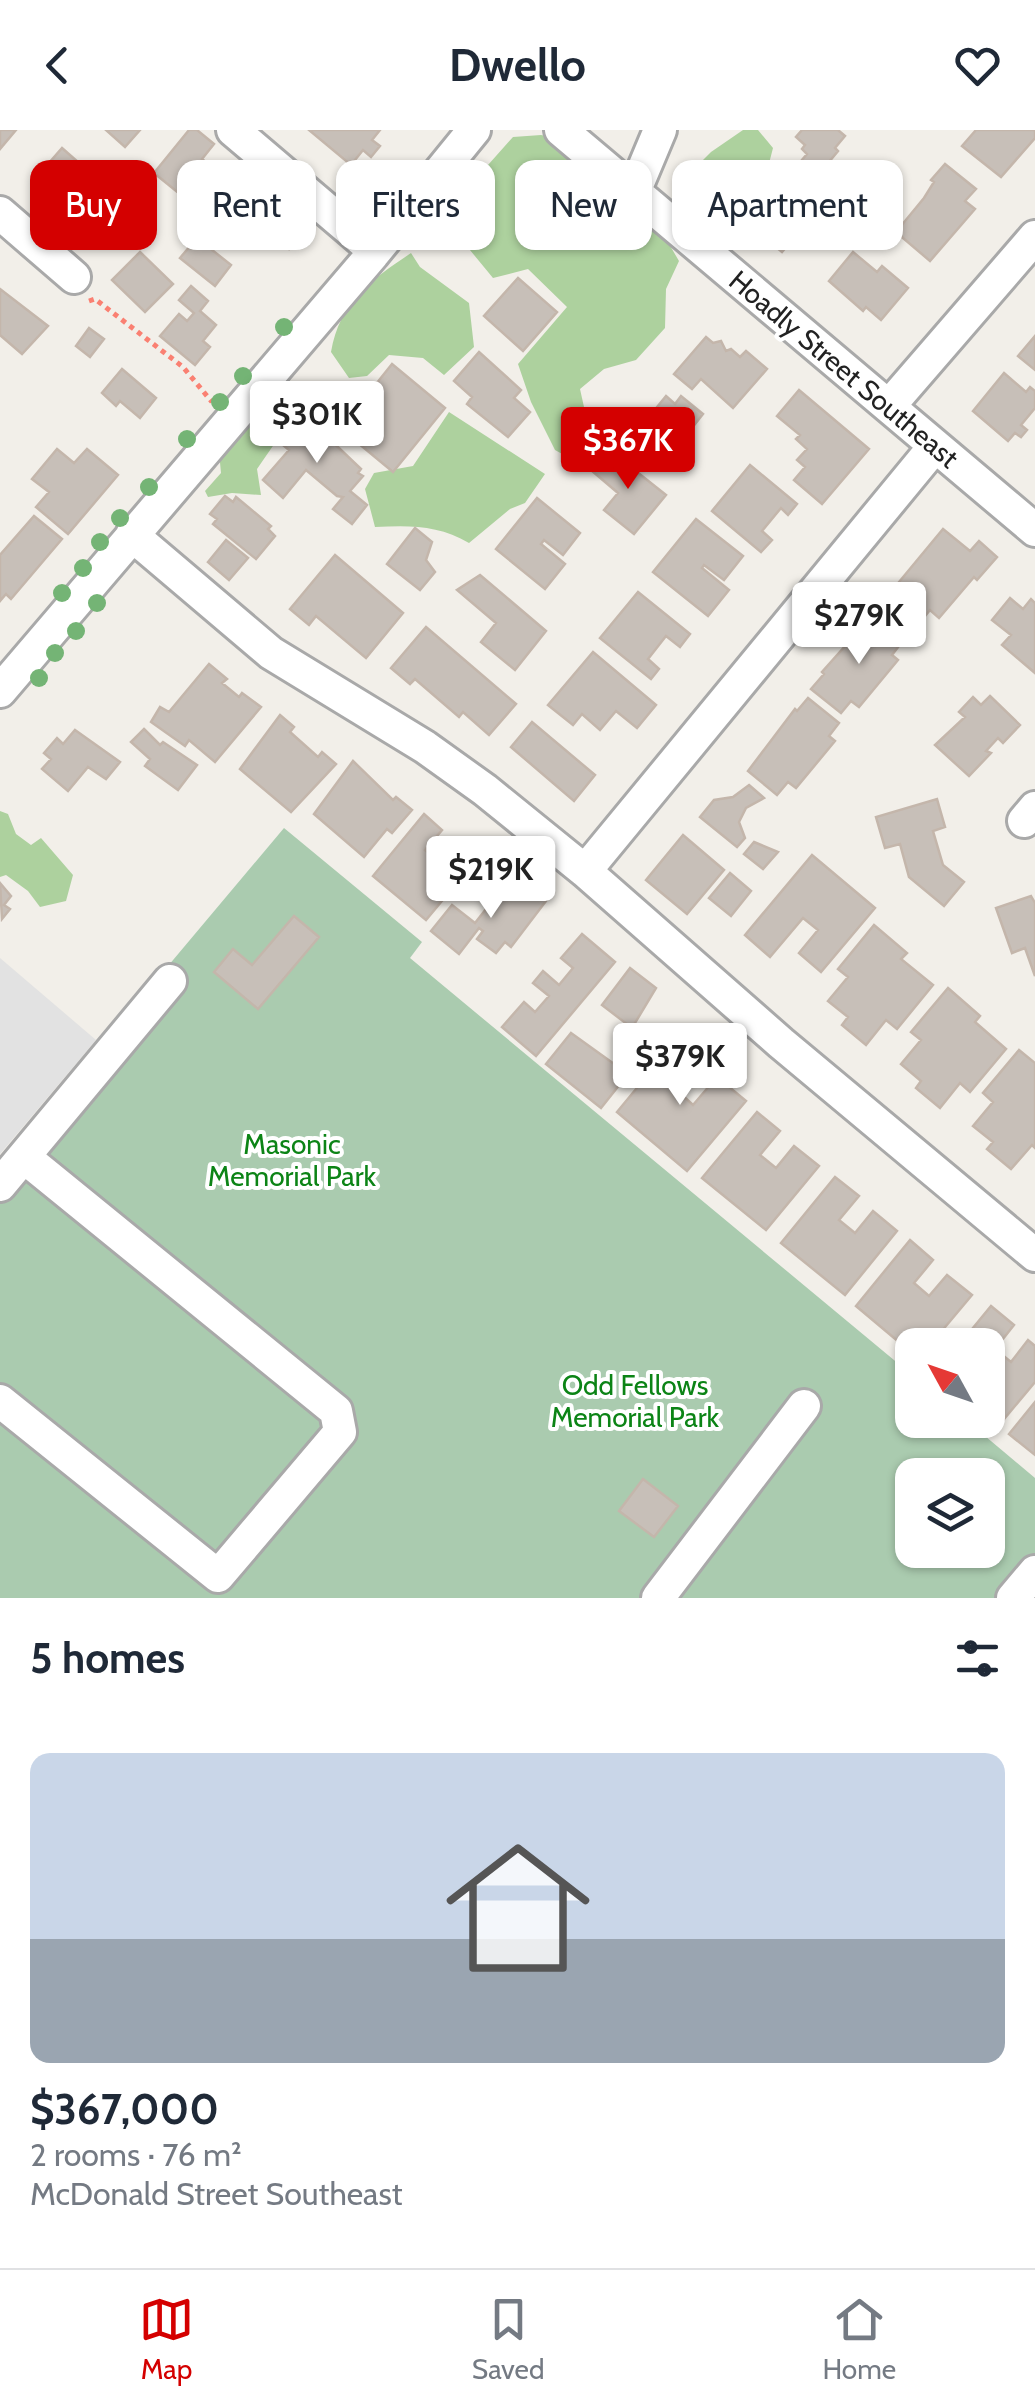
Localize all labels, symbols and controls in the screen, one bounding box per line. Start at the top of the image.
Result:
icon: back [30,38,85,93]
text: Dwello [449,38,586,92]
icon: heart [950,38,1005,93]
chip: Buy [30,160,157,250]
chip: Rent [177,160,316,250]
chip: Filters [336,160,495,250]
chip: New [515,160,652,250]
chip: Apartment [672,160,903,250]
street label: Hoadly Street Southeast [722,263,966,475]
pin: $301K [247,381,387,466]
text: $301K [272,394,362,433]
pin: $367K [558,407,698,492]
text: $367K [583,420,673,459]
pin: $279K [789,582,929,667]
text: $279K [814,595,904,634]
pin: $219K [421,836,561,921]
text: $219K [448,849,534,888]
pin: $379K [610,1023,750,1108]
text: $379K [635,1036,725,1075]
park label: Masonic Memorial Park [208,1127,377,1193]
north arrow [895,1328,1005,1438]
map controls [895,1328,1005,1568]
park label: Odd Fellows Memorial Park [551,1368,720,1434]
button: layers [895,1458,1005,1568]
icon: filters [950,1631,1005,1686]
text: 5 homes [30,1632,185,1684]
icon: home [428,1818,608,1998]
text: $367,000 [30,2083,219,2135]
text: 2 rooms · 76 m² [30,2135,242,2174]
text: McDonald Street Southeast [30,2174,403,2213]
tab: Map [139,2292,194,2386]
tab: Saved [472,2292,545,2386]
tab: Home [822,2292,896,2386]

